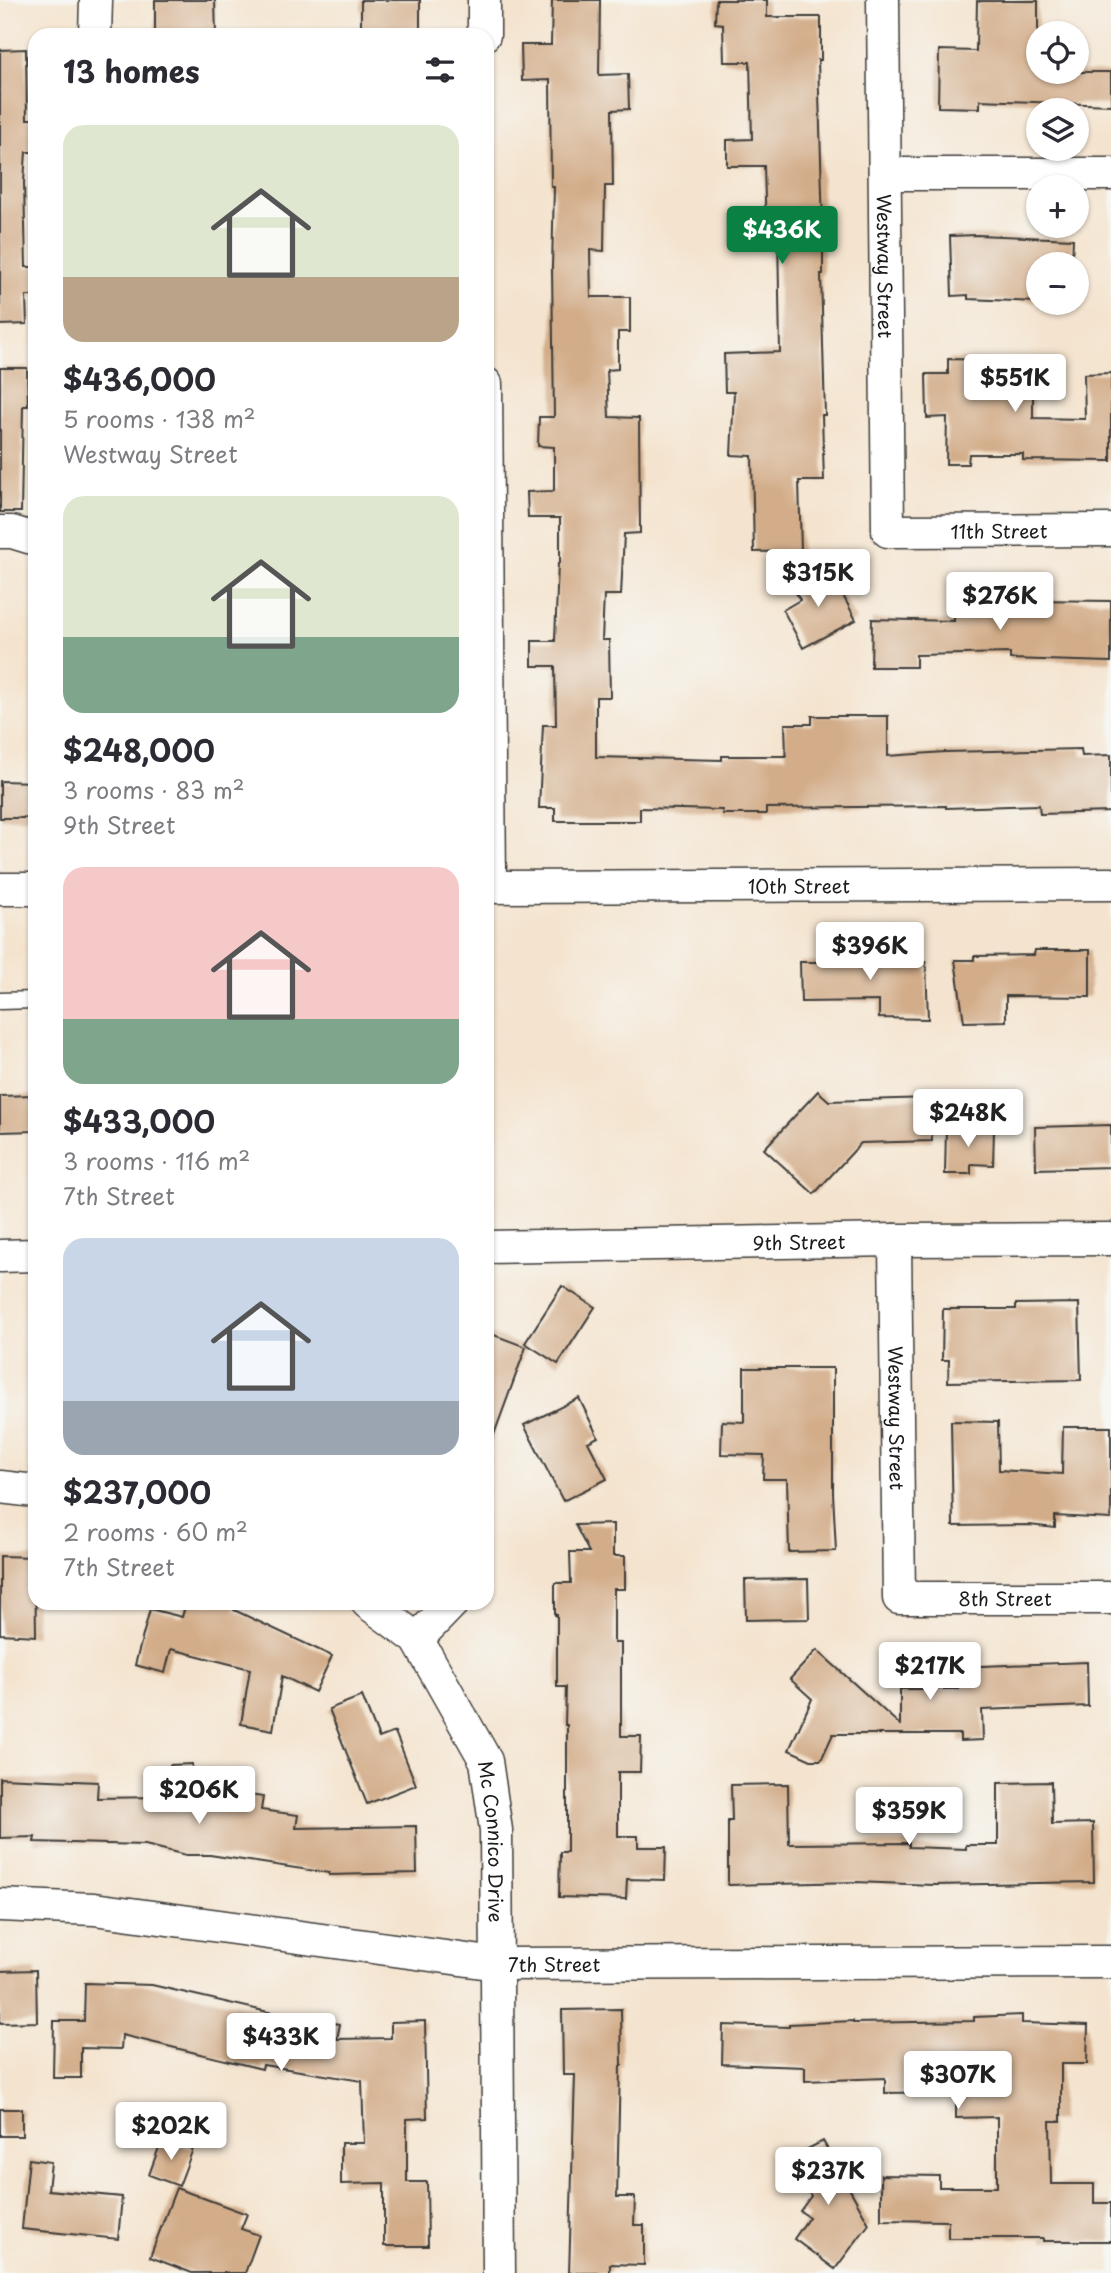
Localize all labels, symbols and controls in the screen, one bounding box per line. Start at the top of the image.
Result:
map controls [1026,21,1089,315]
button: locate [1026,21,1089,84]
text: 13 homes [63,48,200,93]
icon: filters [421,51,459,89]
button: layers [1026,98,1089,161]
icon: home [198,170,324,296]
button: + [1026,175,1089,238]
street label: Westway Street [871,194,900,339]
pin: $436K [733,206,831,266]
text: $436K [743,211,821,246]
button: − [1026,252,1089,315]
pin: $551K [966,354,1064,414]
text: $436,000 [63,356,216,401]
text: $551K [980,359,1050,394]
text: 5 rooms · 138 m² [63,401,256,436]
text: Westway Street [63,436,238,471]
street label: 11th Street [950,516,1048,545]
icon: home [198,541,324,667]
pin: $315K [769,550,867,609]
text: $315K [782,554,854,589]
pin: $276K [951,572,1049,632]
text: $276K [962,577,1038,612]
text: $248,000 [63,727,215,772]
text: 3 rooms · 83 m² [63,772,245,807]
text: 9th Street [63,807,175,842]
street label: 10th Street [748,871,850,900]
icon: home [198,912,324,1038]
pin: $396K [821,922,919,982]
text: $396K [832,927,908,962]
pin: $248K [919,1090,1017,1149]
text: $248K [929,1094,1007,1129]
text: $433,000 [63,1098,215,1143]
text: 3 rooms · 116 m² [63,1143,250,1178]
text: 7th Street [63,1178,175,1213]
street label: 9th Street [752,1227,846,1256]
icon: home [198,1283,324,1409]
street label: Westway Street [882,1346,912,1491]
text: $237,000 [63,1469,211,1514]
text: 2 rooms · 60 m² [63,1514,248,1549]
text: 7th Street [63,1549,175,1584]
street label: 8th Street [958,1584,1052,1612]
pin: $217K [881,1642,979,1702]
text: $217K [895,1647,965,1682]
street label: Mc Connico Drive [472,1759,511,1923]
pin: $206K [150,1766,248,1826]
text: $206K [159,1771,239,1806]
pin: $359K [860,1787,958,1847]
text: $359K [872,1792,946,1827]
street label: 7th Street [508,1950,601,1978]
pin: $433K [232,2014,330,2073]
text: $433K [243,2018,319,2053]
pin: $307K [909,2052,1007,2111]
text: $307K [920,2056,996,2091]
pin: $202K [122,2102,220,2162]
text: $202K [132,2107,210,2142]
pin: $237K [779,2148,877,2207]
text: $237K [791,2152,865,2187]

